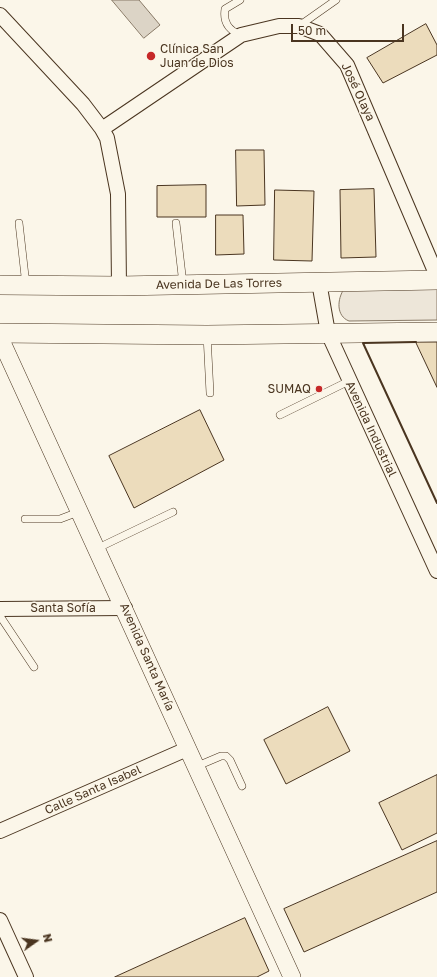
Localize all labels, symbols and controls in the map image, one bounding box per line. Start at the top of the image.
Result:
scale bar [293,16,406,42]
text: 50 m [298,23,326,38]
place label: Clínica San Juan de Dios [160,42,234,70]
marker: Clínica San Juan de Dios [145,50,157,62]
street label: José Olaya [338,61,378,123]
street label: Avenida De Las Torres [156,276,282,292]
street label: Avenida Industrial [343,379,399,479]
place label: SUMAQ [268,382,311,396]
marker: SUMAQ [314,384,324,394]
street label: Santa Sofía [30,601,96,615]
street label: Avenida Santa María [117,601,177,713]
street label: Calle Santa Isabel [43,762,143,818]
north arrow [16,921,56,961]
text: N [41,932,55,944]

